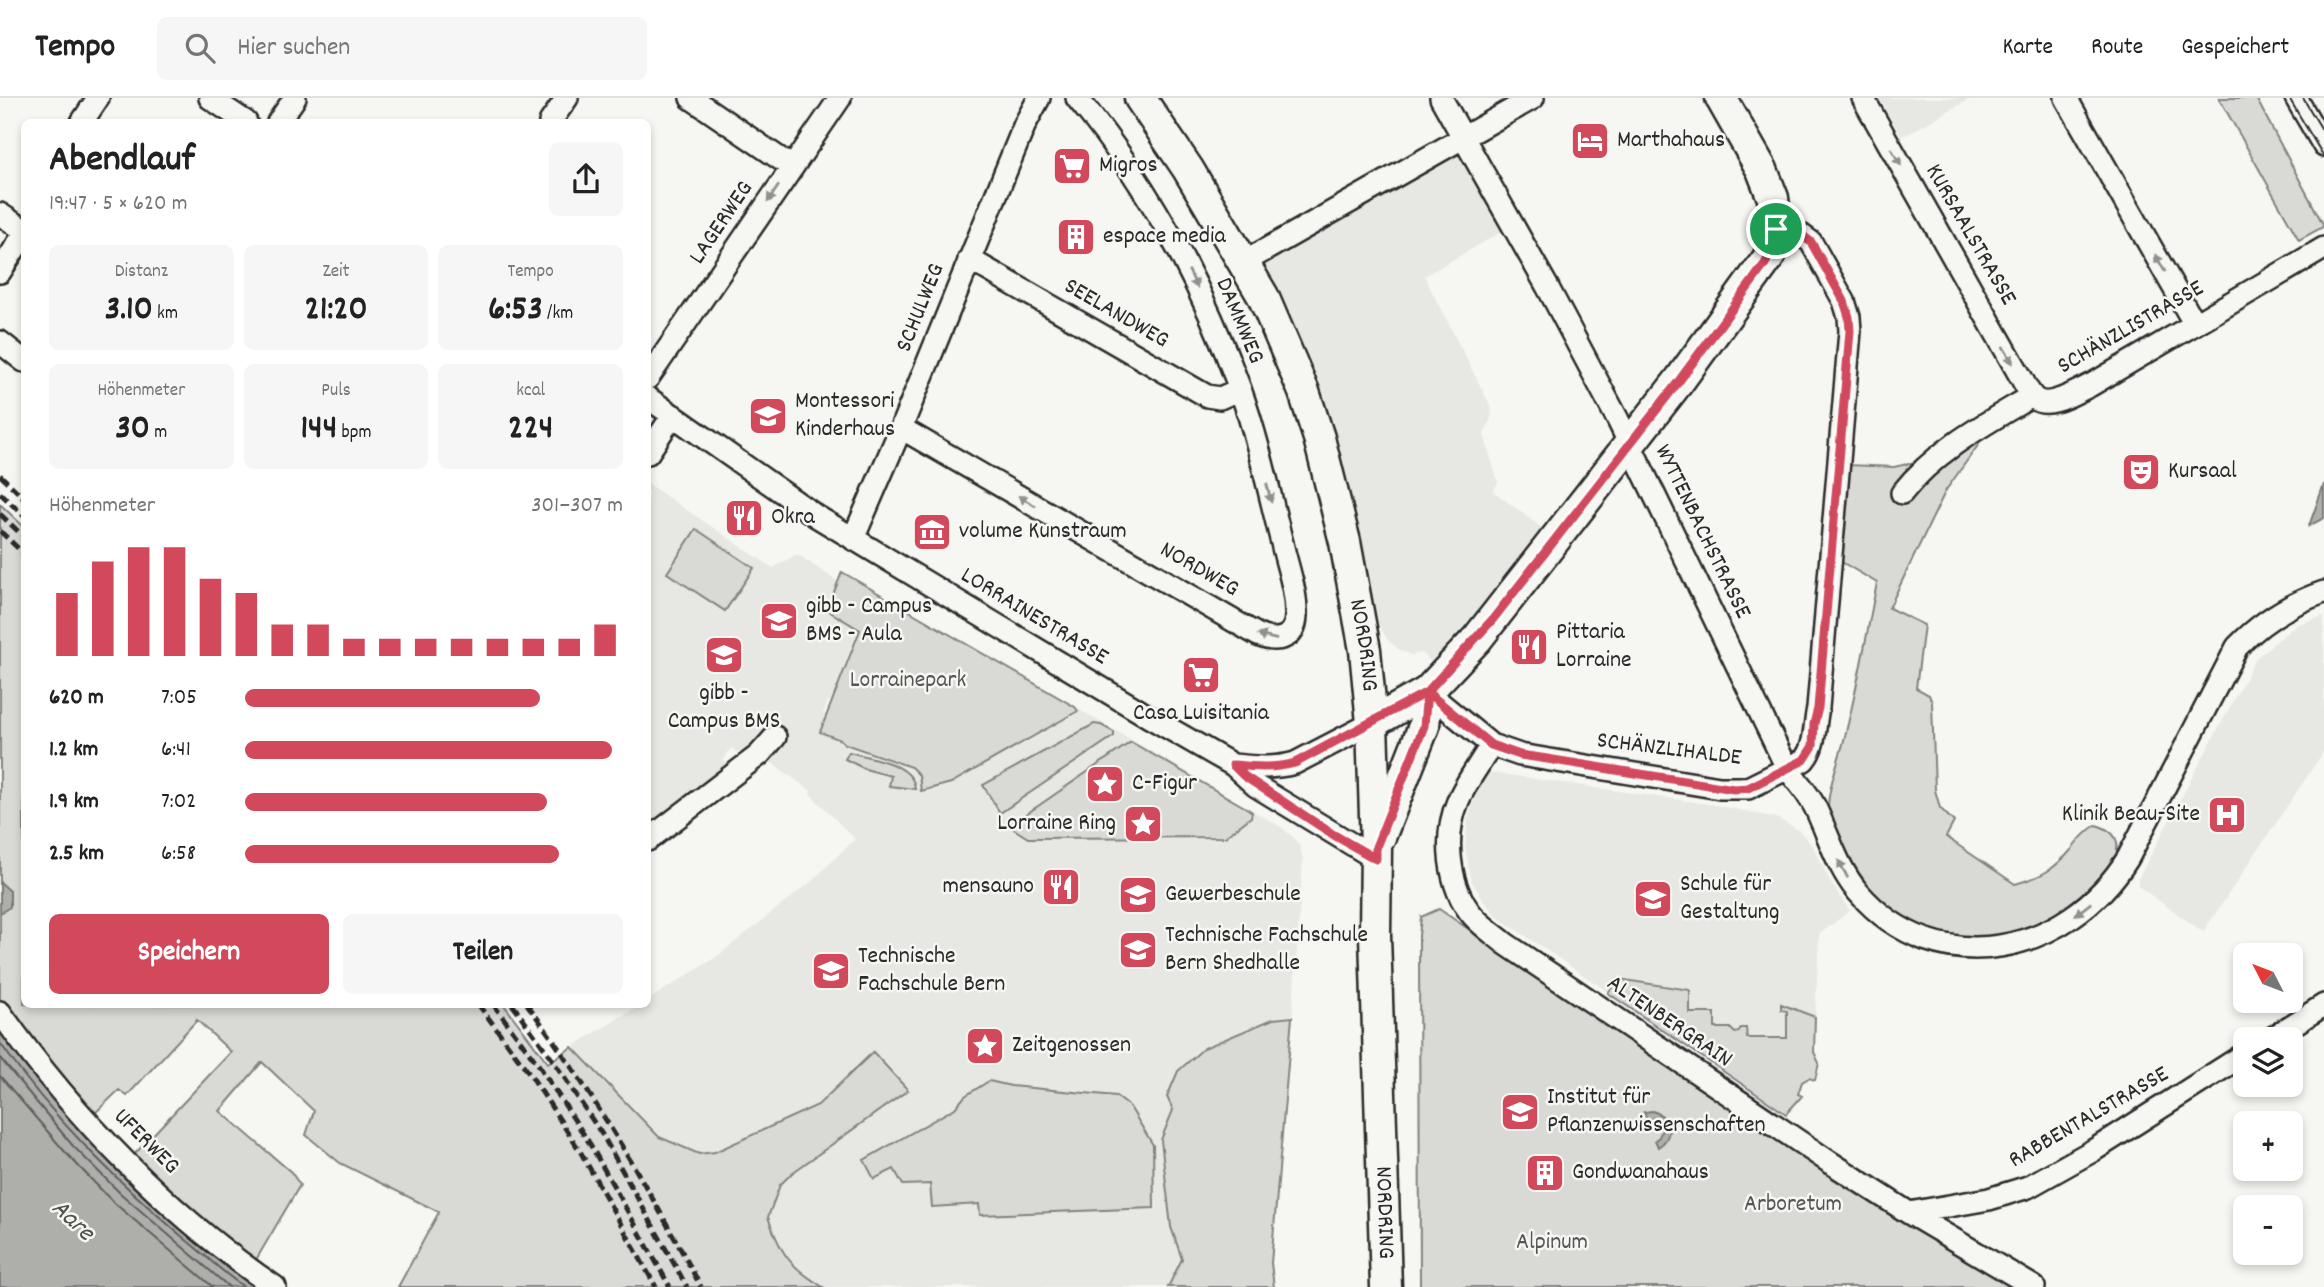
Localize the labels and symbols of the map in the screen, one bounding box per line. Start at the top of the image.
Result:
hotel icon: Marthahaus [1569,120,1611,162]
place label: Marthahaus [1617,124,1725,158]
supermarket icon: Migros [1051,145,1093,187]
one-way arrow [1890,148,1902,167]
place label: Migros [1099,149,1158,183]
street label: KURSAALSTRASSE [1916,158,2024,312]
street label: LAGERWEG [682,174,762,272]
one-way arrow [767,185,780,204]
pin [1746,199,1806,259]
building icon: espace media [1055,216,1097,258]
place label: espace media [1103,220,1226,254]
one-way arrow [2154,254,2166,273]
street label: SCHULWEG [888,259,954,357]
one-way arrow [1187,269,1198,289]
street label: SEELANDWEG [1057,270,1175,358]
street label: SCHÄNZLISTRASSE [2052,272,2211,384]
street label: DAMMWEG [1206,273,1272,369]
one-way arrow [2002,346,2014,365]
place label: Montessori Kinderhaus [795,385,895,447]
school or university icon: Montessori Kinderhaus [747,395,789,437]
street label: WYTTENBACHSTRASSE [1645,439,1759,625]
theatre icon: Kursaal [2120,451,2162,493]
place label: Kursaal [2168,455,2237,489]
one-way arrow [1264,482,1275,504]
one-way arrow [1017,495,1037,507]
restaurant icon: Okra [723,497,765,539]
place label: Okra [771,501,816,535]
museum icon: volume Kunstraum [911,511,953,553]
place label: volume Kunstraum [959,515,1127,549]
street label: NORDWEG [1153,534,1245,606]
street label: LORRAINESTRASSE [954,559,1115,675]
place label: gibb - Campus BMS - Aula [806,590,932,652]
street label: NORDRING [1339,596,1386,693]
school or university icon: gibb - Campus BMS - Aula [758,600,800,642]
place label: Pittaria Lorraine [1556,616,1632,678]
restaurant icon: Pittaria Lorraine [1508,626,1550,668]
one-way arrow [1256,631,1278,642]
school or university icon: gibb - Campus BMS [703,634,745,676]
supermarket icon: Casa Luisitania [1180,654,1222,696]
park label: Lorrainepark [850,664,966,698]
place label: gibb - Campus BMS [668,677,780,739]
place label: Casa Luisitania [1133,697,1270,731]
street label: SCHÄNZLIHALDE [1595,724,1743,776]
place icon: C-Figur [1084,763,1126,805]
place label: C-Figur [1132,767,1197,801]
hospital icon: Klinik Beau-Site [2206,794,2248,836]
place label: Klinik Beau-Site [2062,798,2200,832]
place icon: Lorraine Ring [1122,803,1164,845]
place label: Lorraine Ring [997,807,1116,841]
one-way arrow [1838,859,1850,879]
restaurant icon: mensauno [1040,866,1082,908]
place label: Schule für Gestaltung [1680,868,1779,930]
place label: mensauno [942,870,1034,904]
school or university icon: Gewerbeschule [1117,874,1159,916]
place label: Gewerbeschule [1165,878,1301,912]
school or university icon: Schule für Gestaltung [1632,878,1674,920]
one-way arrow [2075,902,2093,917]
place label: Technische Fachschule Bern Shedhalle [1165,919,1368,981]
school or university icon: Technische Fachschule Bern Shedhalle [1117,929,1159,971]
place label: Technische Fachschule Bern [858,940,1005,1002]
north arrow [2233,943,2303,1013]
school or university icon: Technische Fachschule Bern [810,950,852,992]
street label: ALTENBERGRAIN [1599,967,1739,1077]
place icon: Zeitgenossen [964,1025,1006,1067]
place label: Zeitgenossen [1012,1029,1131,1063]
street label: RABBENTALSTRASSE [2003,1058,2175,1178]
place label: Institut für Pflanzenwissenschaften [1547,1081,1766,1143]
school or university icon: Institut für Pflanzenwissenschaften [1499,1091,1541,1133]
street label: UFERWEG [105,1101,187,1183]
building icon: Gondwanahaus [1524,1152,1566,1194]
place label: Gondwanahaus [1572,1156,1709,1190]
street label: NORDRING [1365,1166,1402,1259]
park label: Arboretum [1744,1188,1842,1222]
water label: Aare [42,1191,103,1252]
park label: Alpinum [1516,1226,1588,1260]

